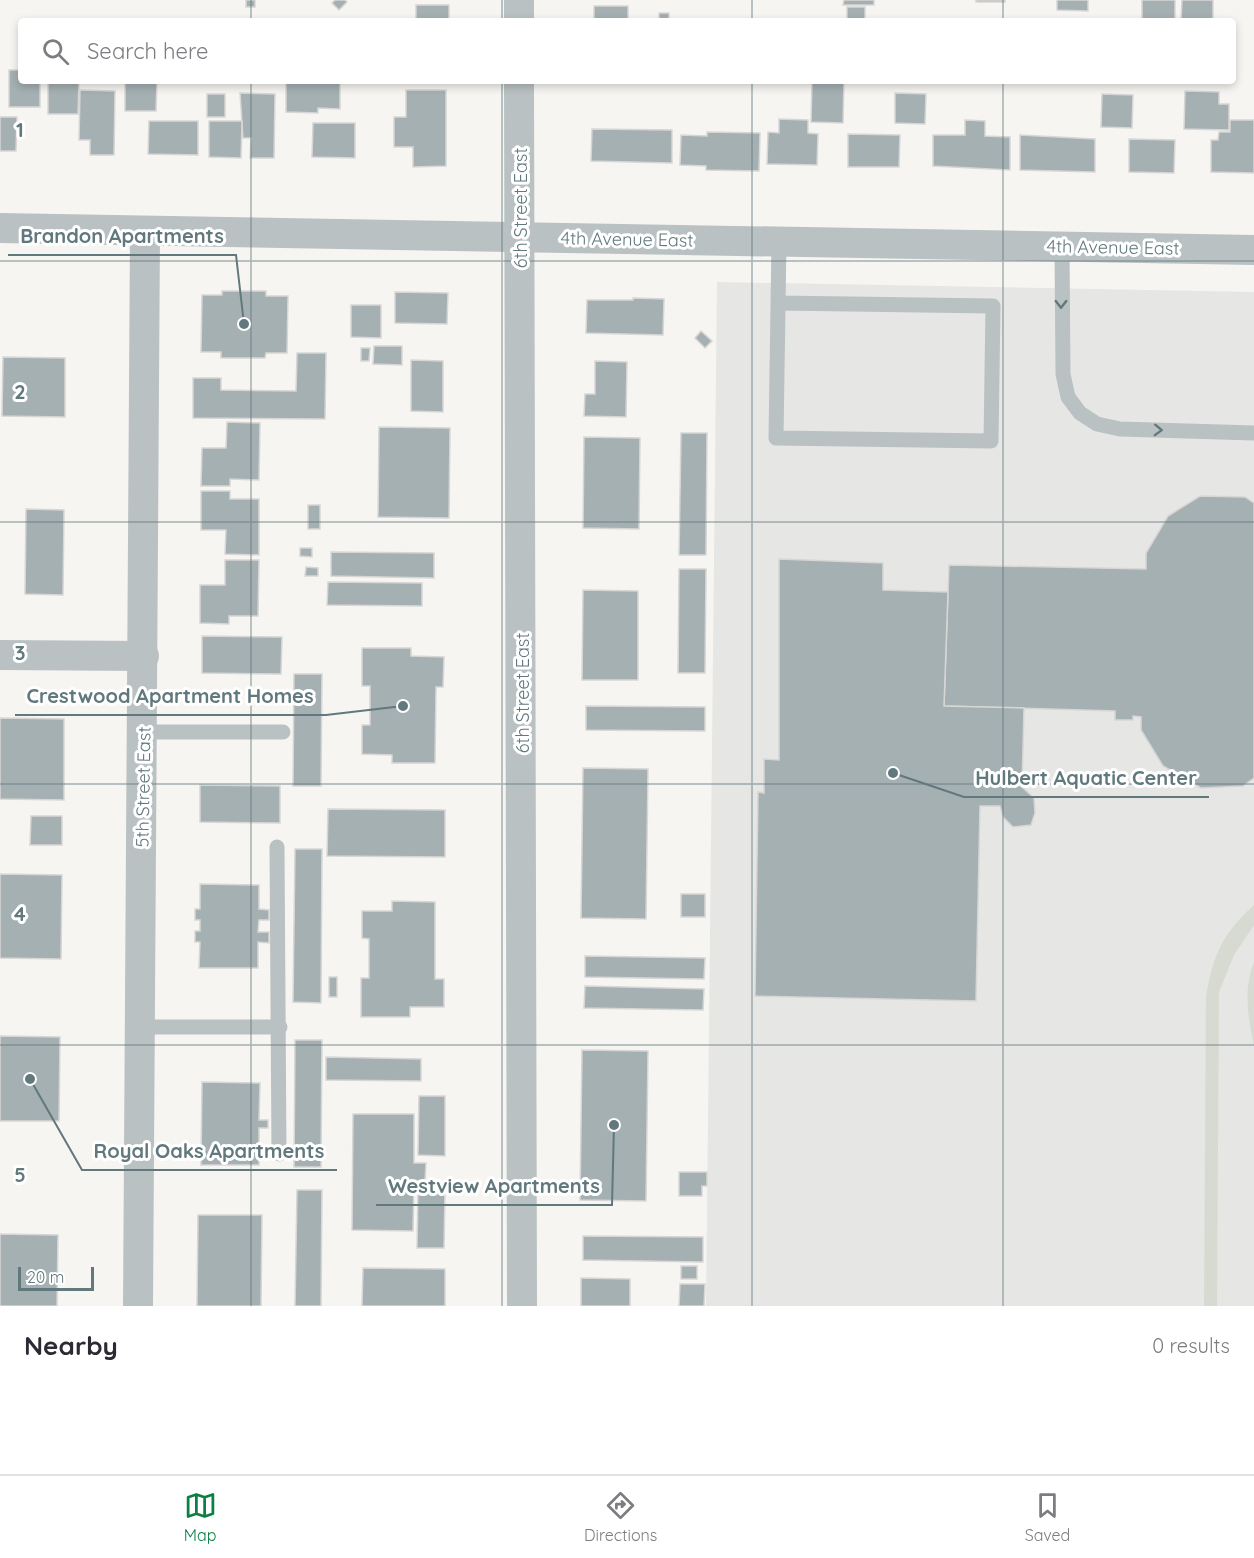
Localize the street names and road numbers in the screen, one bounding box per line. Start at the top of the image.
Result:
street label: 6th Street East [509,148,532,268]
street label: 4th Avenue East [560,226,694,252]
street label: 4th Avenue East [1046,234,1180,260]
street label: 6th Street East [511,633,534,753]
street label: 5th Street East [130,726,156,848]

